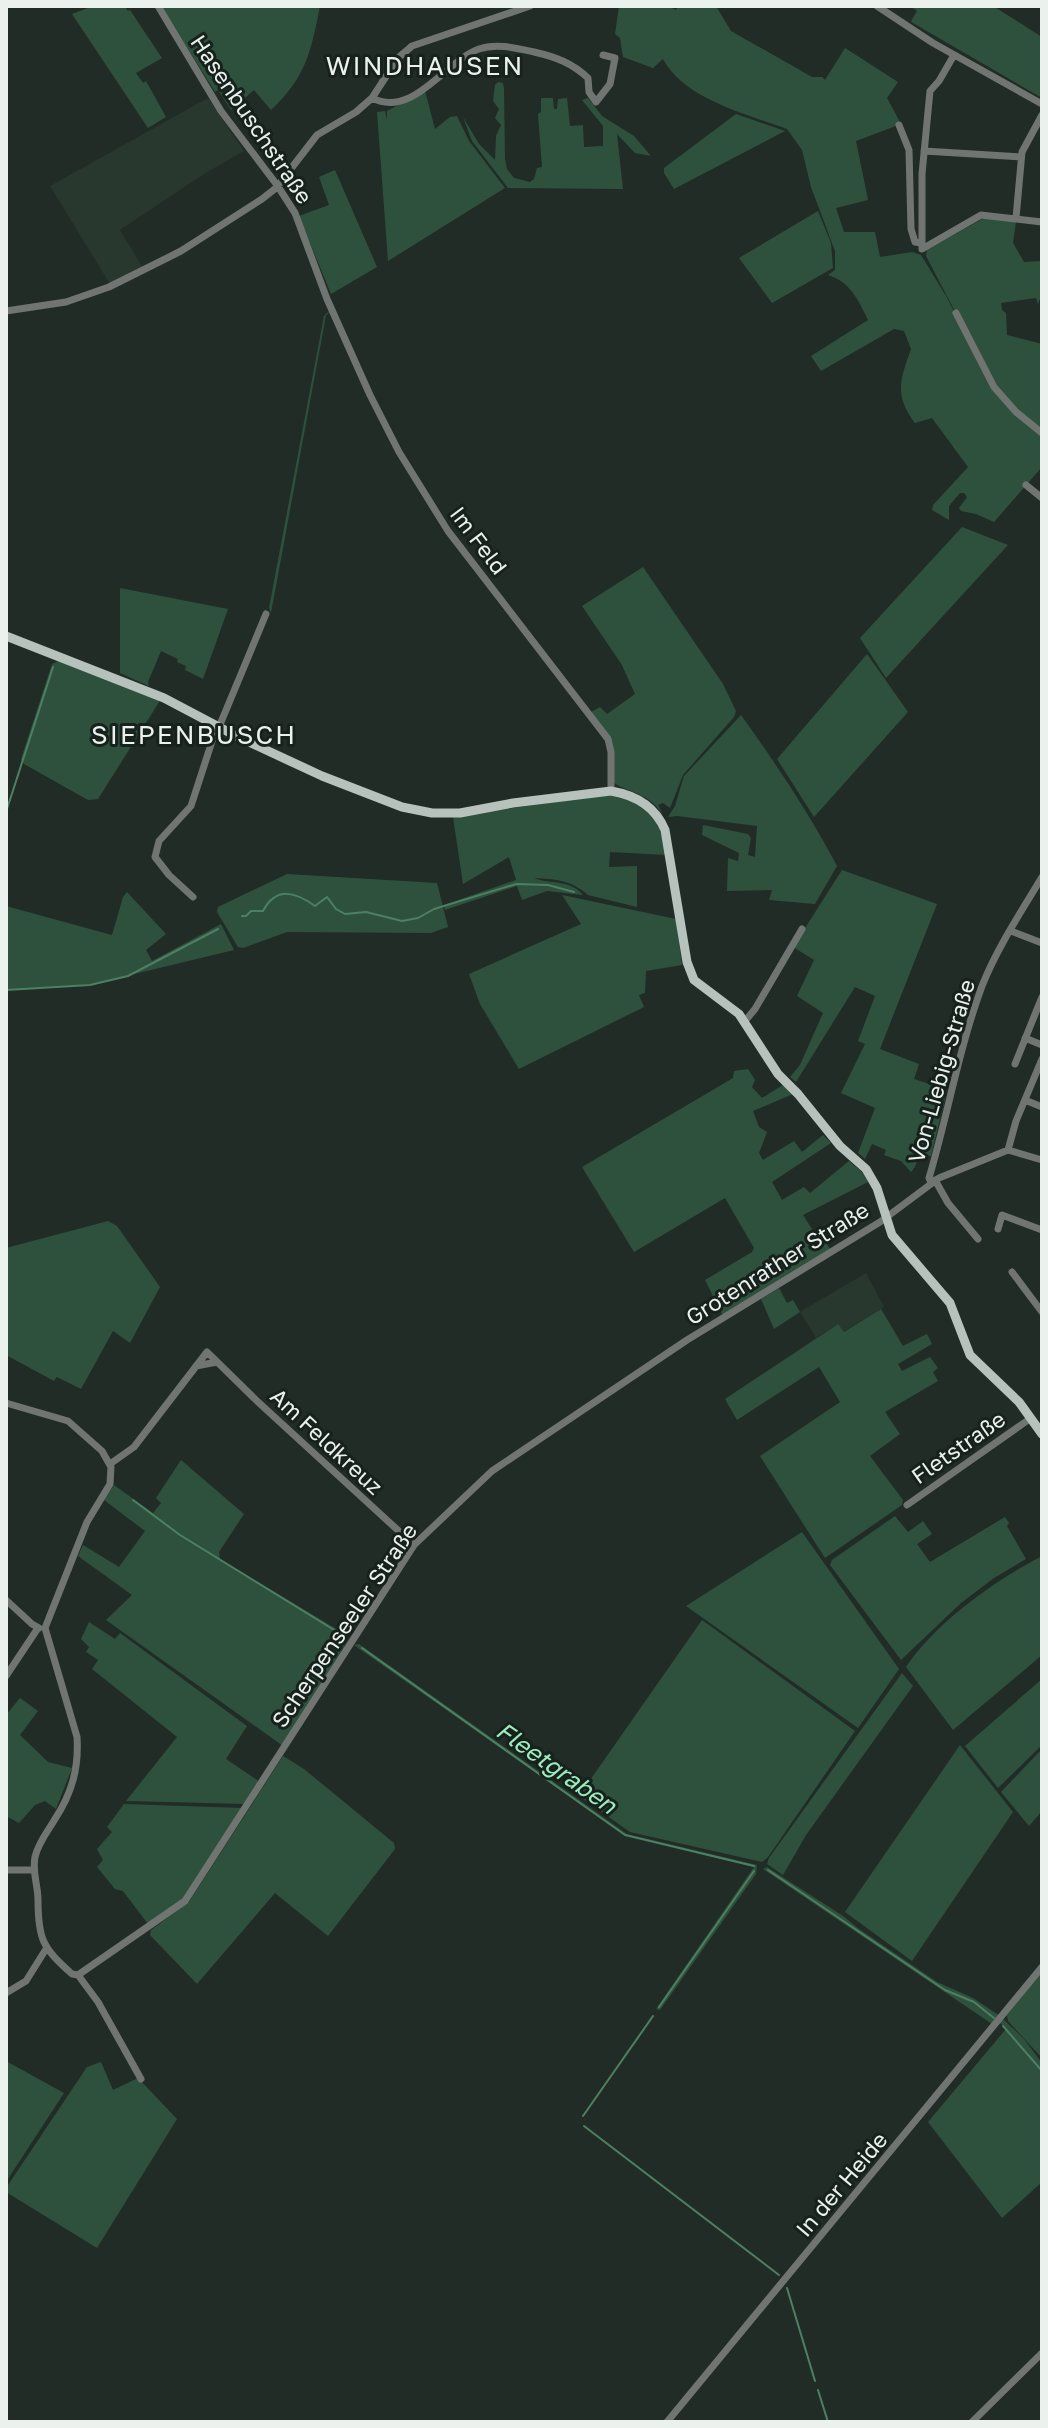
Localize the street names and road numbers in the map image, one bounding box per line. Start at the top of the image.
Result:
street label: Hasenbuschstraße [185,29,319,209]
street label: Im Feld [445,501,513,579]
street label: Von-Liebig-Straße [902,976,980,1166]
street label: Grotenrather Straße [681,1196,873,1330]
street label: Am Feldkreuz [265,1382,389,1500]
street label: Fletstraße [906,1405,1010,1489]
street label: Scherpenseeler Straße [266,1518,422,1732]
street label: In der Heide [790,2126,892,2242]

